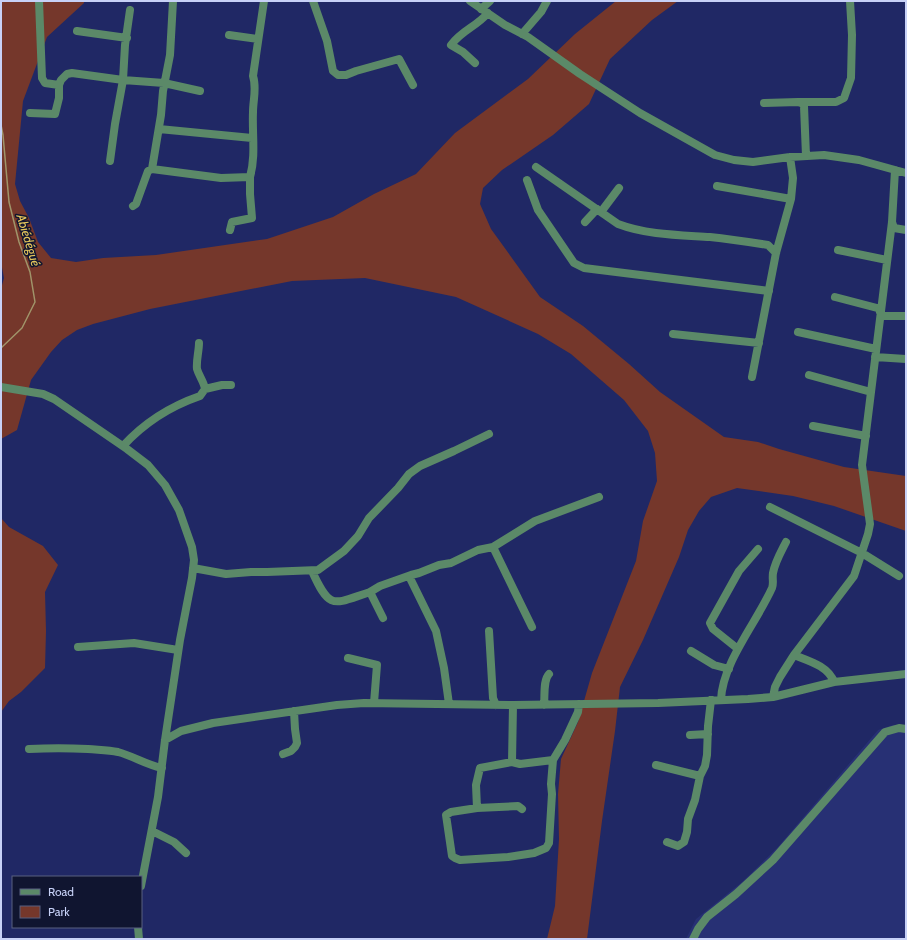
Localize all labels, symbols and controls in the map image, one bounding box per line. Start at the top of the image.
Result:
water label: Abiédégué [13,211,45,268]
legend [12,876,142,928]
text: Road [48,884,74,899]
text: Park [48,904,70,919]

